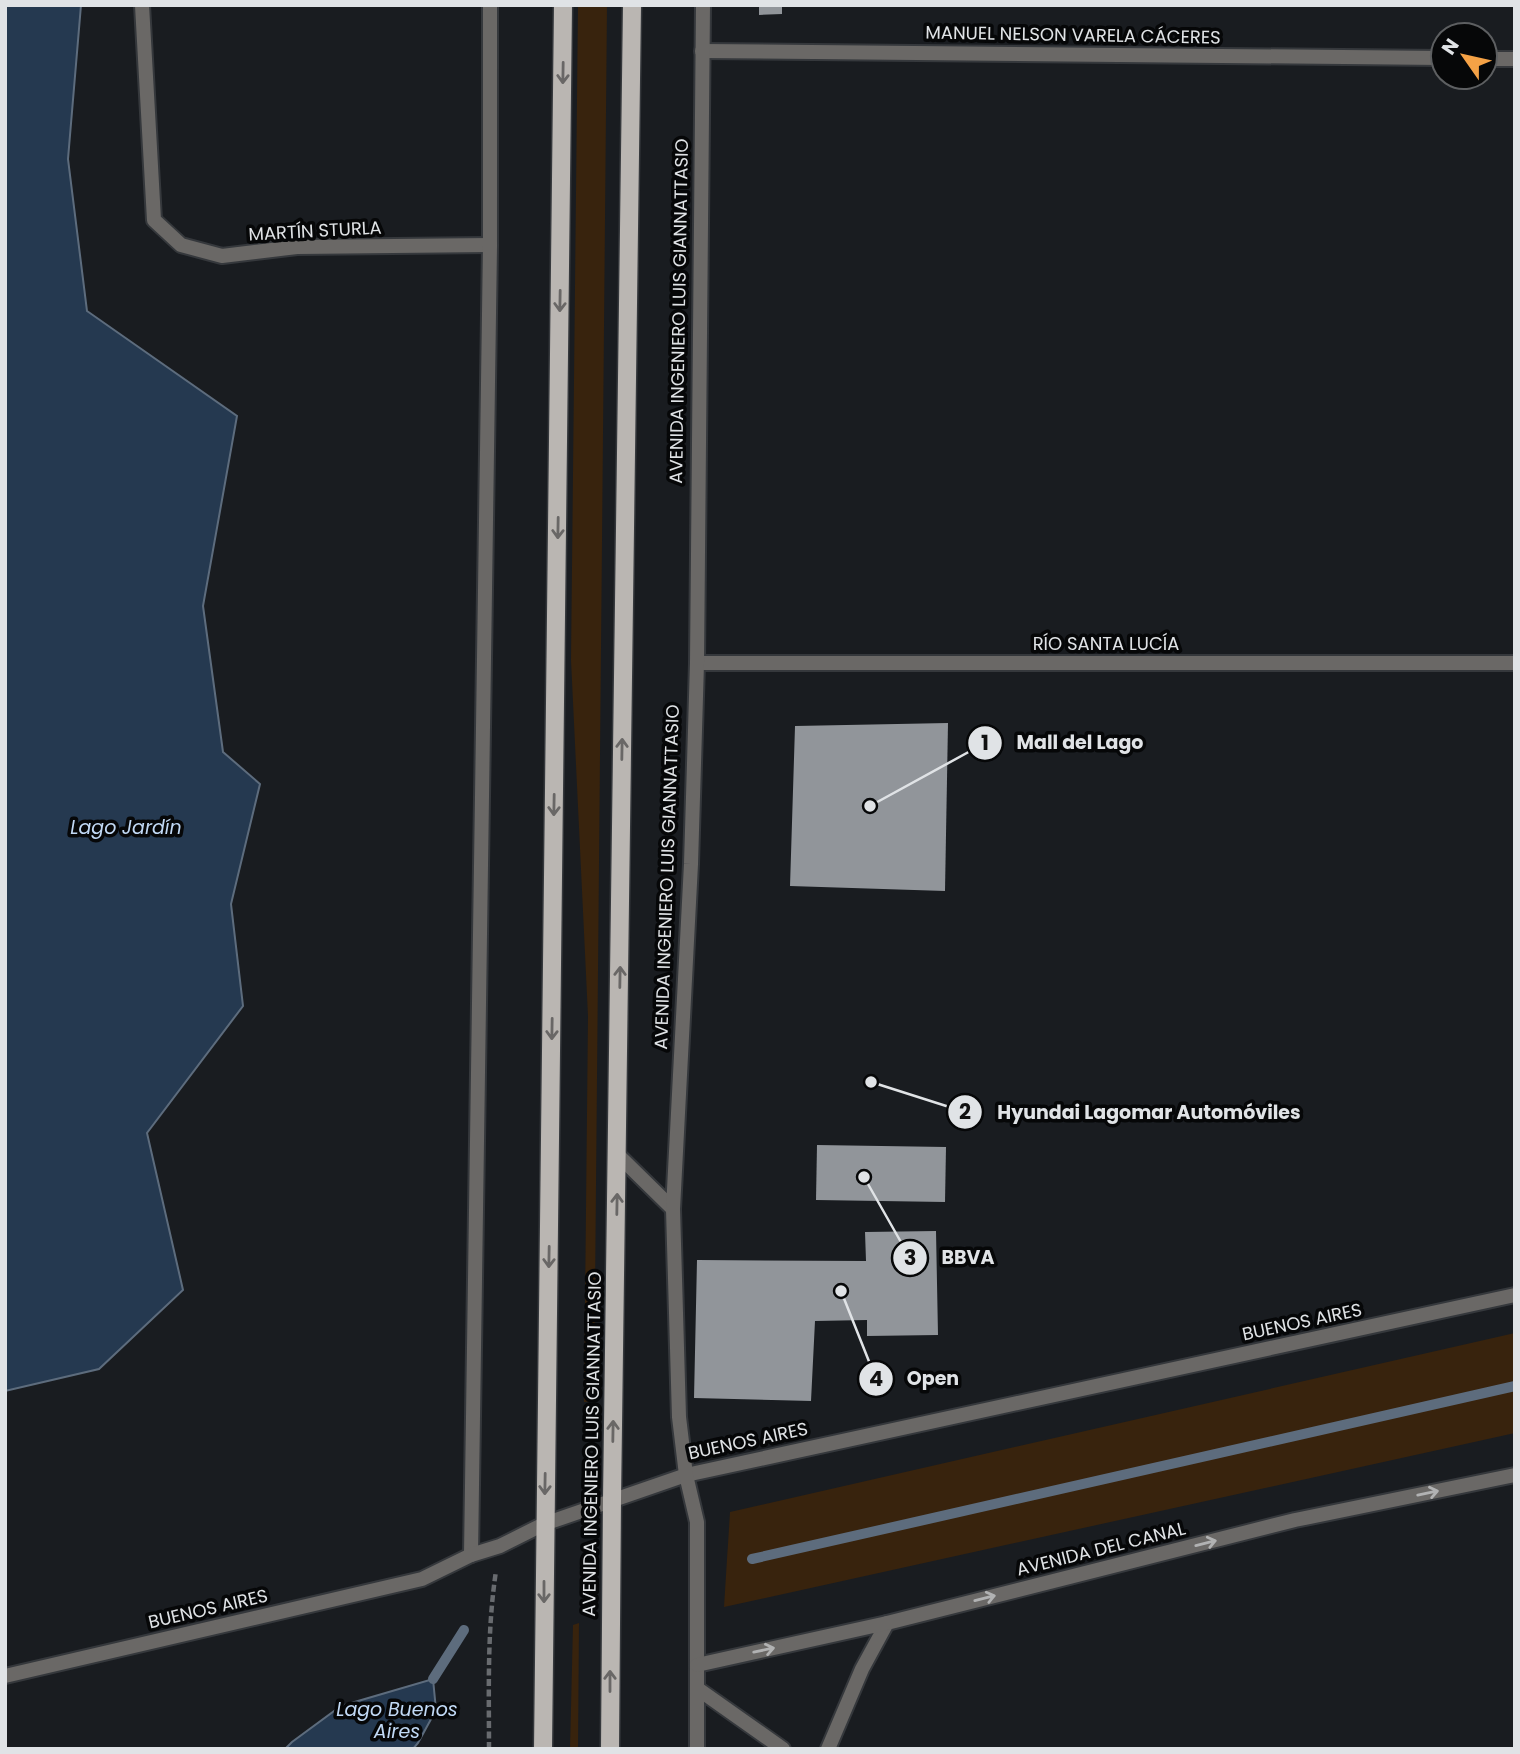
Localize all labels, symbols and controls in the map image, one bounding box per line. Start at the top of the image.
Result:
street label: MANUEL NELSON VARELA CÁCERES [925,19,1221,50]
north arrow [1429,21,1499,91]
text: N [1435,33,1466,60]
one-way arrow [556,62,569,85]
street label: AVENIDA INGENIERO LUIS GIANNATTASIO [663,138,694,484]
street label: MARTÍN STURLA [248,215,382,246]
one-way arrow [553,289,567,312]
one-way arrow [551,517,564,540]
street label: RÍO SANTA LUCÍA [1033,631,1179,656]
street label: AVENIDA INGENIERO LUIS GIANNATTASIO [648,704,685,1050]
callout: Mall del Lago [968,723,1158,763]
text: 1 [981,728,989,757]
text: Mall del Lago [1017,729,1143,756]
one-way arrow [616,738,629,761]
one-way arrow [548,793,561,816]
water label: Lago Jardín [70,814,182,841]
one-way arrow [613,965,627,988]
one-way arrow [545,1017,559,1040]
callout: Hyundai Lagomar Automóviles [948,1092,1314,1132]
text: 2 [959,1097,971,1126]
text: Hyundai Lagomar Automóviles [997,1099,1301,1126]
one-way arrow [610,1193,623,1216]
callout: BBVA [892,1238,1008,1278]
text: 3 [904,1243,916,1272]
text: BBVA [942,1244,994,1271]
one-way arrow [542,1245,556,1268]
street label: AVENIDA INGENIERO LUIS GIANNATTASIO [576,1271,607,1617]
street label: BUENOS AIRES [1240,1297,1364,1346]
callout: Open [858,1359,974,1399]
text: 4 [869,1364,883,1393]
text: Open [907,1365,959,1392]
street label: BUENOS AIRES [686,1416,810,1465]
one-way arrow [606,1420,620,1443]
one-way arrow [538,1472,552,1495]
one-way arrow [1416,1486,1439,1499]
street label: AVENIDA DEL CANAL [1014,1515,1188,1582]
one-way arrow [1194,1536,1217,1549]
one-way arrow [537,1581,551,1604]
street label: BUENOS AIRES [146,1583,270,1634]
one-way arrow [973,1591,996,1604]
one-way arrow [752,1643,775,1657]
one-way arrow [604,1669,617,1692]
water label: Lago Buenos Aires [336,1696,458,1745]

